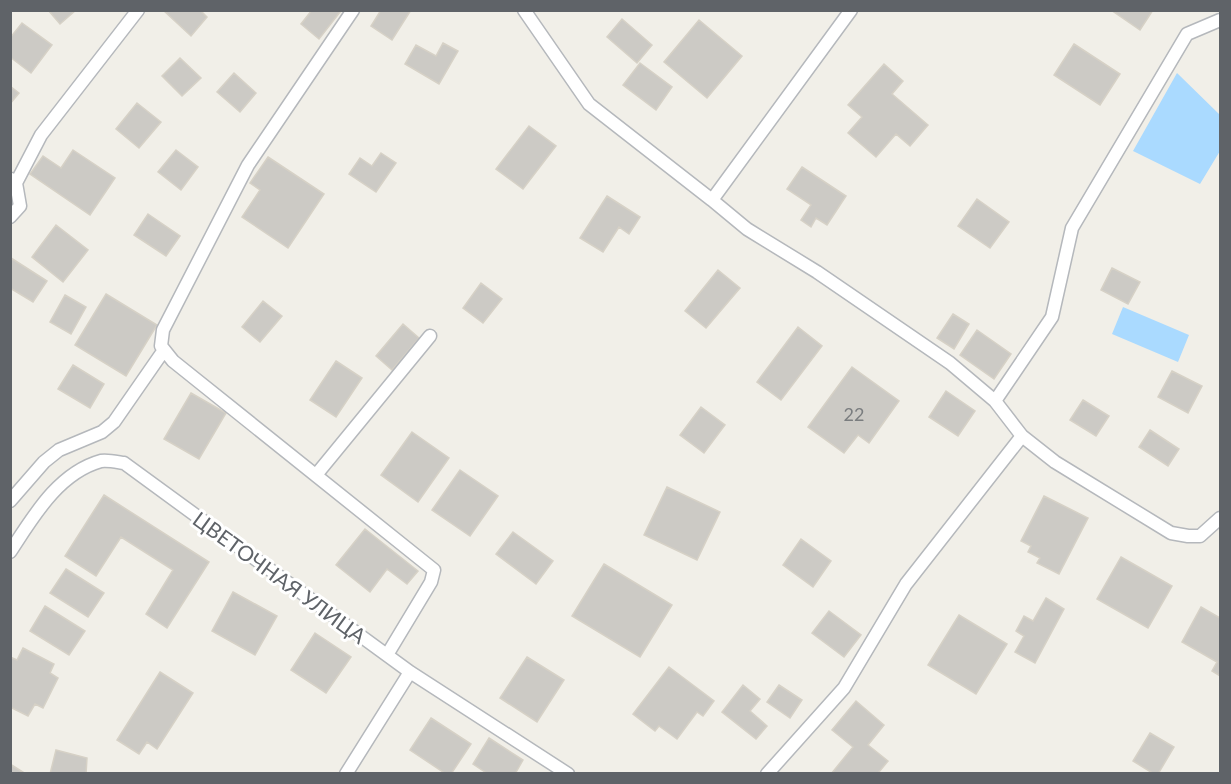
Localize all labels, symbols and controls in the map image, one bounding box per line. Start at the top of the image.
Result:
house number: 22 [844,403,864,425]
street label: ЦВЕТОЧНАЯ УЛИЦА [189,506,372,649]

